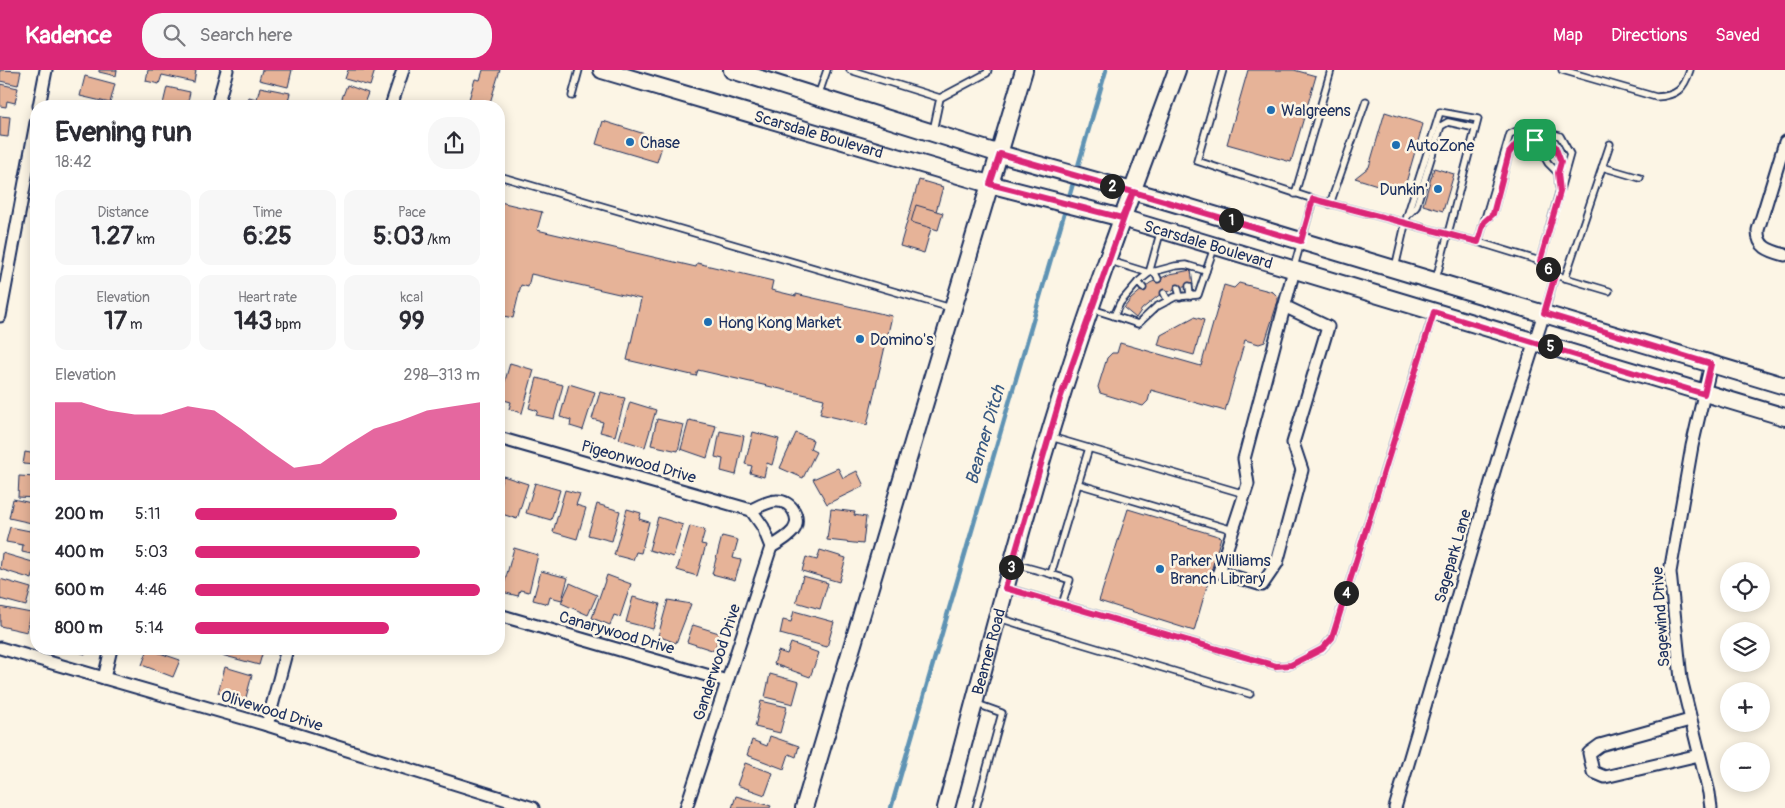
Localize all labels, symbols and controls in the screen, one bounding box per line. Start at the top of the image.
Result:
search box [142,13,492,58]
text: Kadence [25,21,112,50]
icon: search [160,21,188,49]
text: Search here [200,23,292,47]
text: Map [1553,24,1583,47]
text: Directions [1611,24,1687,47]
text: Saved [1715,24,1760,47]
place label: Walgreens [1281,101,1351,121]
marker: Walgreens [1265,104,1277,116]
street label: Scarsdale Boulevard [752,106,885,163]
text: Evening run [55,115,192,150]
button: share [428,117,480,169]
pin [1514,119,1556,161]
icon: arrive [1521,126,1549,154]
place label: Chase [640,133,680,153]
marker: Chase [624,136,636,148]
place label: AutoZone [1406,136,1475,156]
marker: AutoZone [1390,139,1402,151]
text: 18:42 [55,152,92,172]
pin: 2 [1100,174,1124,198]
text: 2 [1109,178,1116,195]
place label: Dunkin' [1380,180,1428,200]
marker: Dunkin' [1432,183,1444,195]
text: Distance [98,204,149,221]
text: Time [253,204,282,221]
text: Pace [398,204,426,221]
pin: 1 [1218,208,1244,232]
text: 1 [1229,212,1234,229]
street label: Scarsdale Boulevard [1141,216,1275,274]
text: 1.27 [91,221,134,252]
text: 6:25 [243,221,292,252]
text: 5:03 [373,221,424,252]
text: km [134,231,155,248]
text: /km [424,231,451,248]
pin: 6 [1536,256,1560,282]
text: 6 [1544,261,1553,278]
text: Elevation [96,289,150,306]
text: Heart rate [238,289,297,306]
text: kcal [400,289,423,306]
text: 17 [104,306,127,337]
text: 143 [234,306,272,337]
text: 99 [399,306,425,337]
place label: Hong Kong Market [718,313,842,333]
text: m [127,316,142,333]
text: bpm [272,316,301,333]
marker: Hong Kong Market [702,316,714,328]
place label: Domino's [870,330,933,350]
marker: Domino's [854,333,866,345]
pin: 5 [1538,334,1562,358]
text: 5 [1547,338,1554,355]
text: Elevation [55,365,116,385]
text: 298–313 m [404,365,480,385]
water label: Beamer Ditch [960,381,1011,487]
street label: Pigeonwood Drive [579,436,699,488]
text: 200 m [55,504,103,524]
text: 5:11 [135,504,160,524]
street label: Sagepark Lane [1430,507,1476,605]
text: 400 m [55,542,104,562]
text: 5:03 [135,542,168,562]
place label: Parker Williams Branch Library [1170,551,1271,589]
pin: 3 [998,554,1024,580]
text: 3 [1008,559,1015,576]
map controls [1720,562,1770,792]
button: locate [1720,562,1770,612]
marker: Parker Williams Branch Library [1154,563,1166,575]
street label: Sagewind Drive [1648,566,1674,668]
text: 600 m [55,580,104,600]
text: 4:46 [135,580,167,600]
pin: 4 [1334,580,1358,606]
text: 4 [1342,585,1351,602]
street label: Ganderwood Drive [689,601,745,723]
street label: Beamer Road [968,606,1010,697]
street label: Canarywood Drive [557,607,677,659]
text: 800 m [55,618,103,638]
text: 5:14 [135,618,163,638]
button: layers [1720,622,1770,672]
button: + [1720,682,1770,732]
street label: Olivewood Drive [218,686,325,736]
button: − [1720,742,1770,792]

